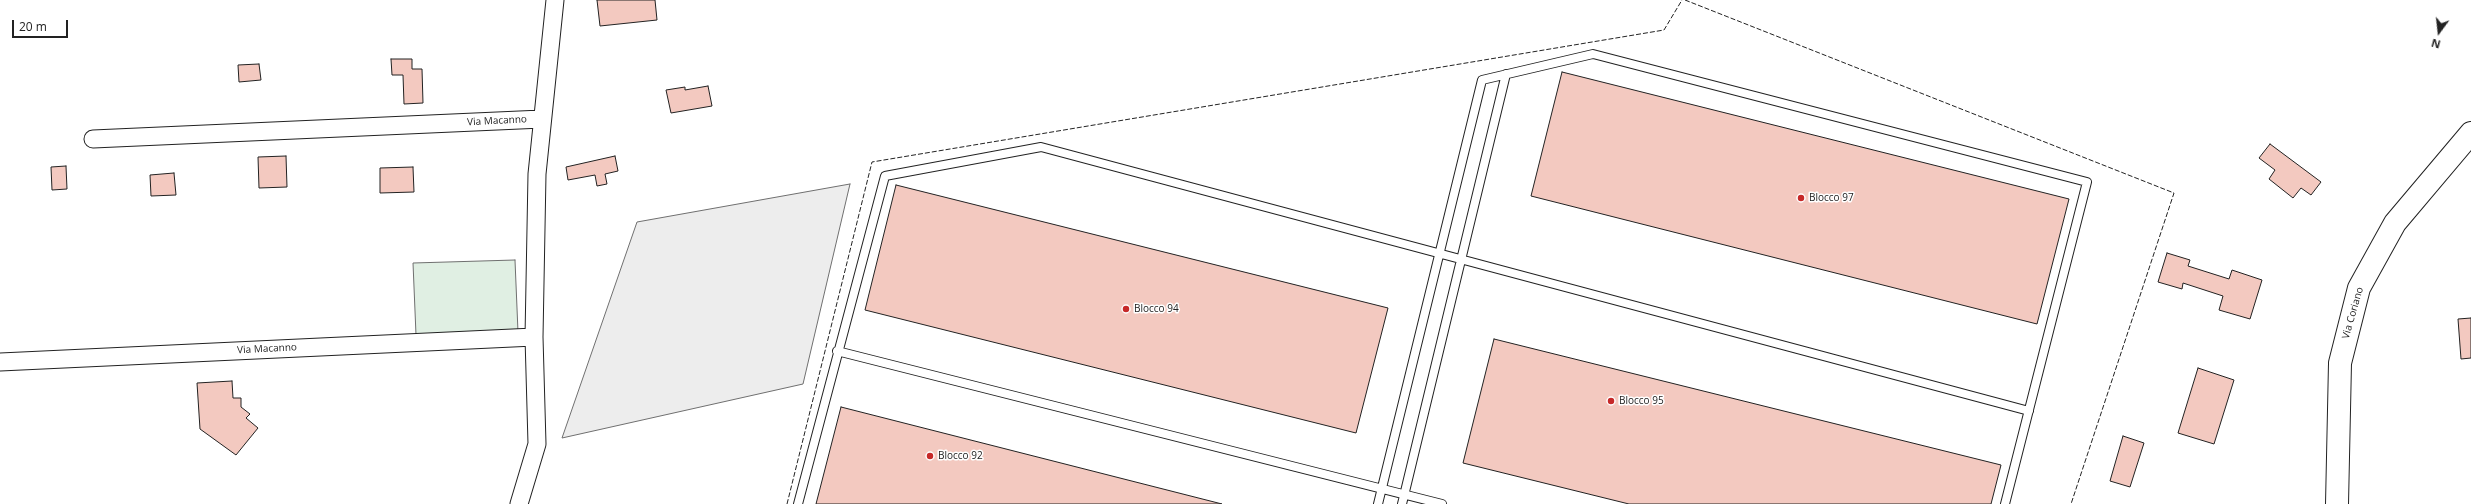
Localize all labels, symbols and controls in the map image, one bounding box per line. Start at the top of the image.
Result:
scale bar [14,12,70,38]
north arrow [2419,12,2459,52]
text: 20 m [19,18,47,35]
text: N [2430,36,2442,52]
street label: Via Macanno [467,113,527,129]
place label: Blocco 97 [1809,192,1854,204]
marker: Blocco 97 [1796,193,1806,203]
street label: Via Coriano [2340,286,2366,340]
place label: Blocco 94 [1134,303,1179,315]
marker: Blocco 94 [1121,304,1131,314]
street label: Via Macanno [237,341,297,357]
place label: Blocco 95 [1619,395,1664,407]
marker: Blocco 95 [1606,396,1616,406]
place label: Blocco 92 [938,450,983,462]
marker: Blocco 92 [925,451,935,461]

